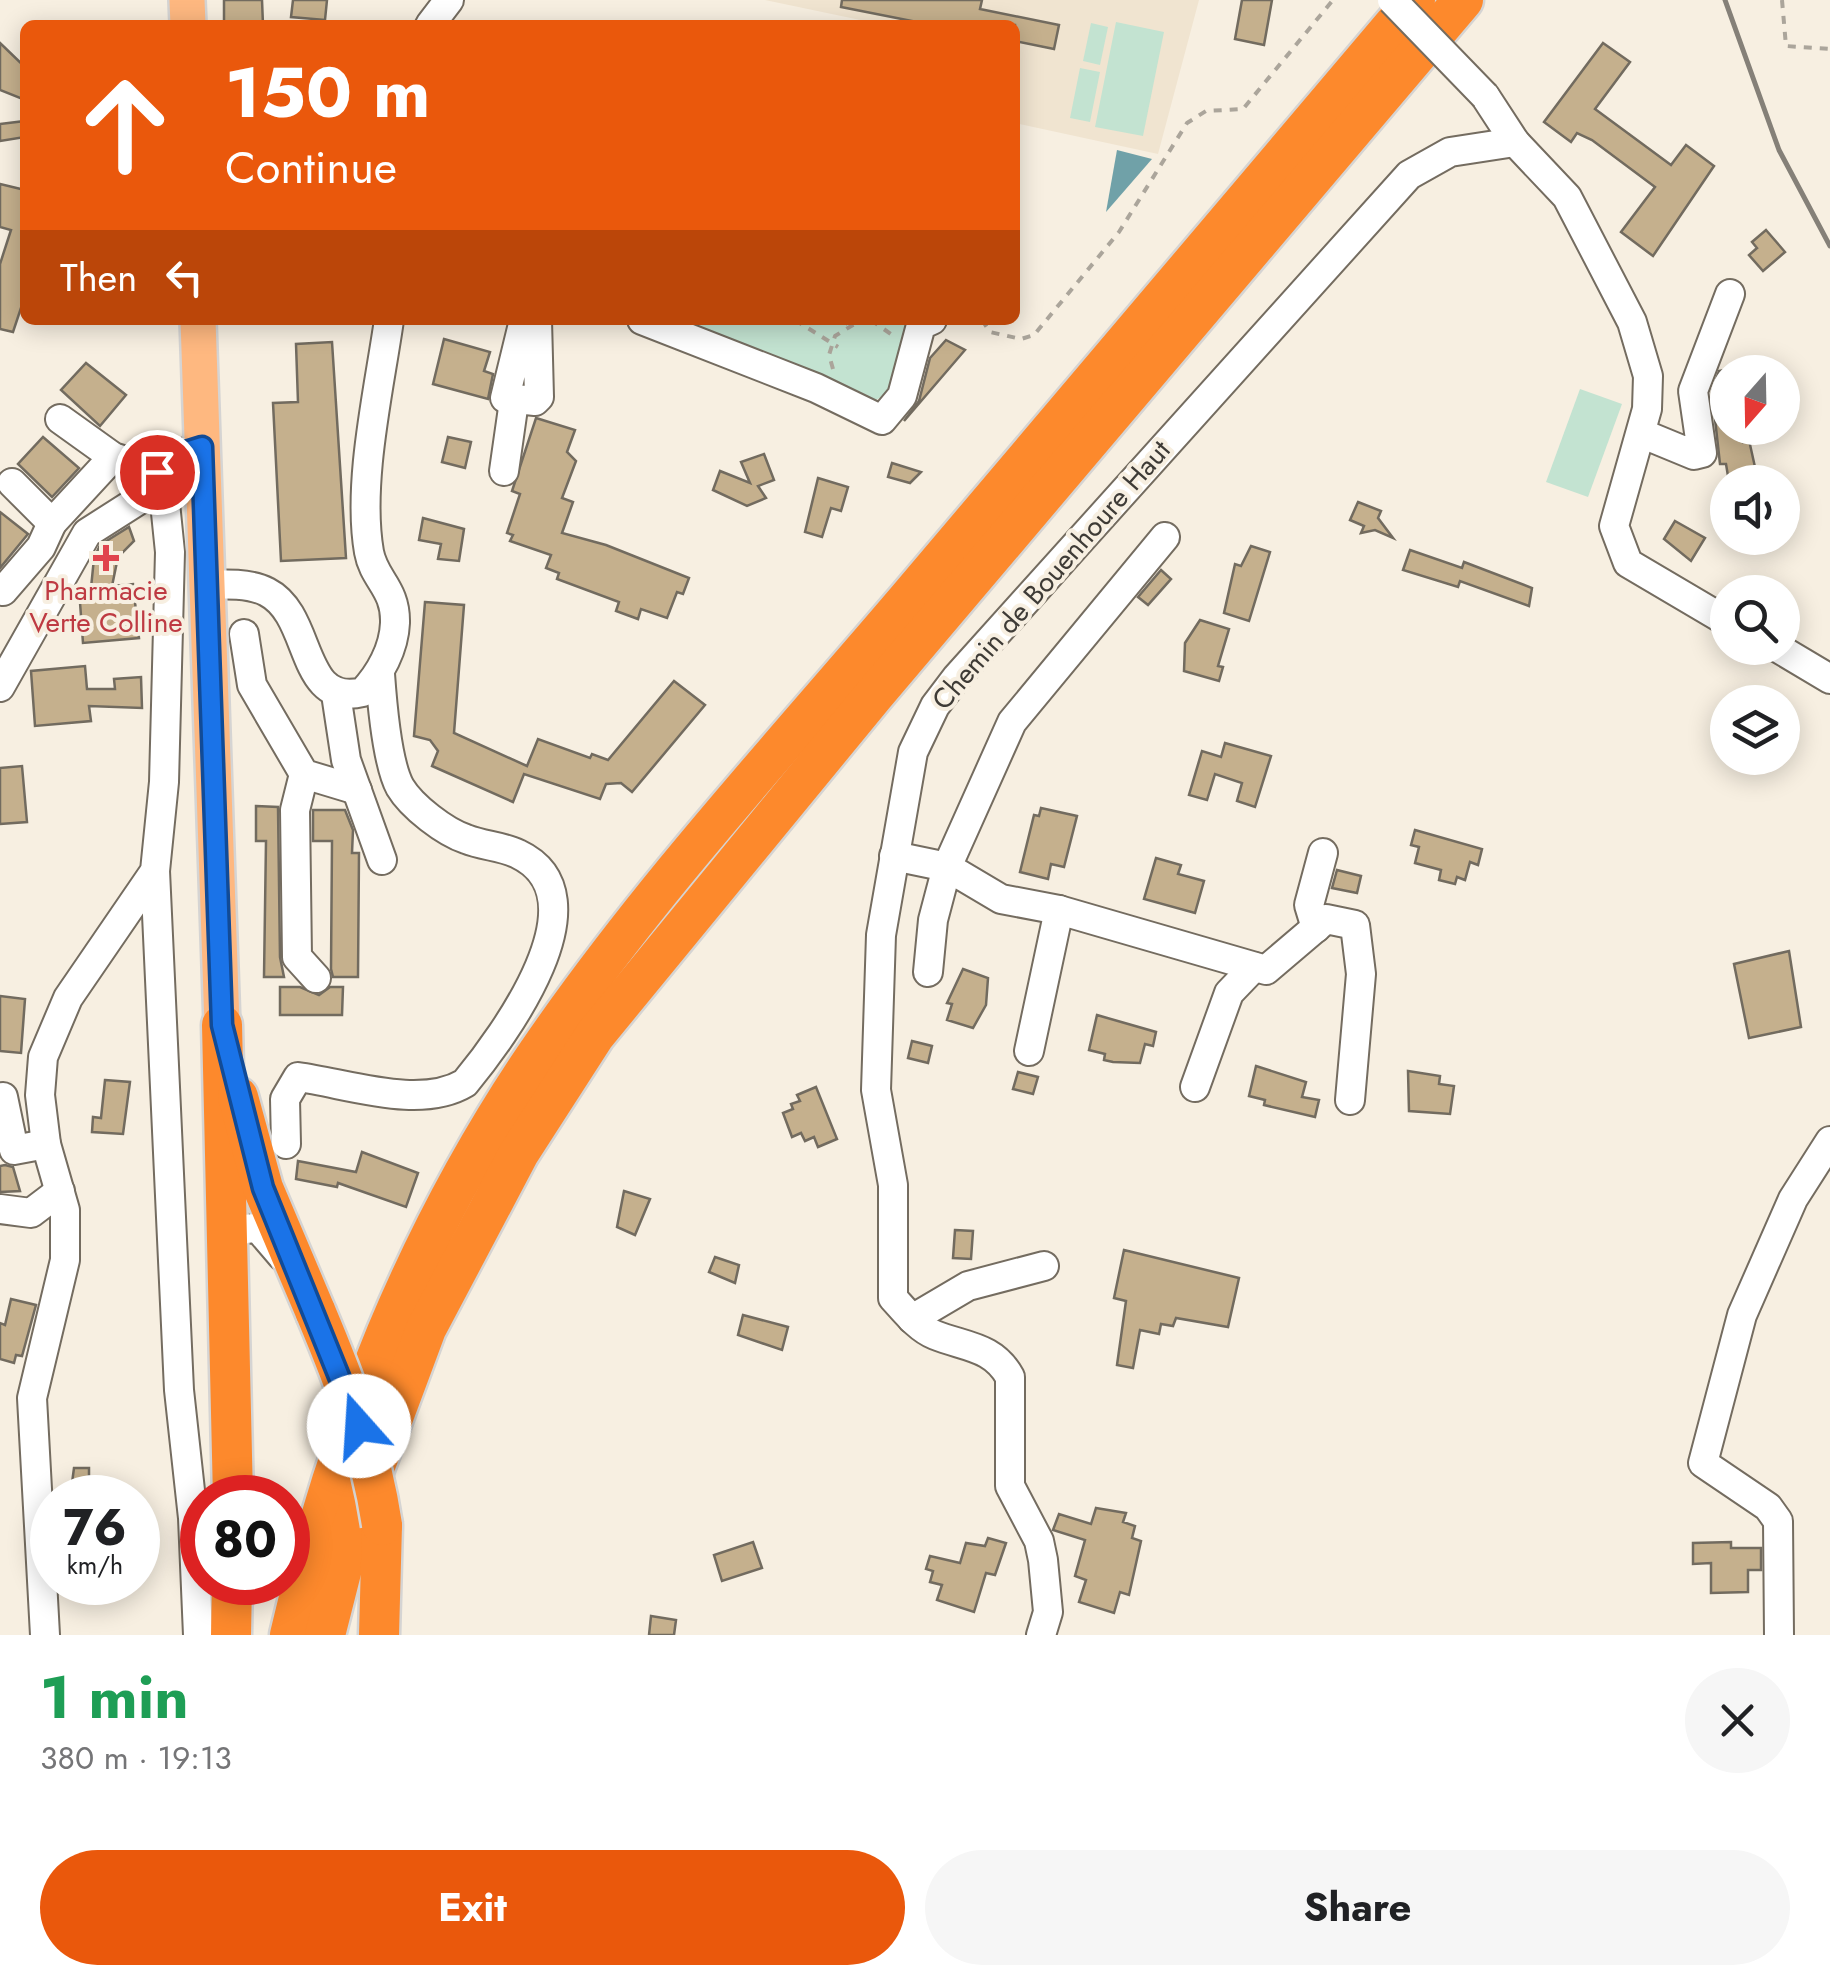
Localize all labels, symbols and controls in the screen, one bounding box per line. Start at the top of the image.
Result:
text: 150 m [225,42,431,143]
icon: ahead [60,60,190,190]
text: Continue [225,135,397,200]
text: Then [60,250,137,305]
icon: left [157,250,212,305]
north arrow [1710,355,1800,445]
map controls [1710,355,1800,775]
pin [115,430,200,515]
street label: Chemin de Bouenhoure Haut [922,431,1180,719]
icon: arrive [130,445,185,500]
button: sound [1710,465,1800,555]
marker: Pharmacie Verte Colline [95,547,117,569]
place label: Pharmacie Verte Colline [29,570,183,643]
button: search [1710,575,1800,665]
button: layers [1710,685,1800,775]
position arrow [307,1374,411,1478]
speed limit sign: 80 [180,1475,310,1605]
text: 76 [63,1491,127,1564]
text: km/h [67,1547,123,1583]
text: 1 min [40,1654,189,1741]
button: close [1685,1668,1790,1773]
text: 380 m · 19:13 [40,1735,232,1781]
button: Exit [40,1850,905,1965]
button: Share [925,1850,1790,1965]

